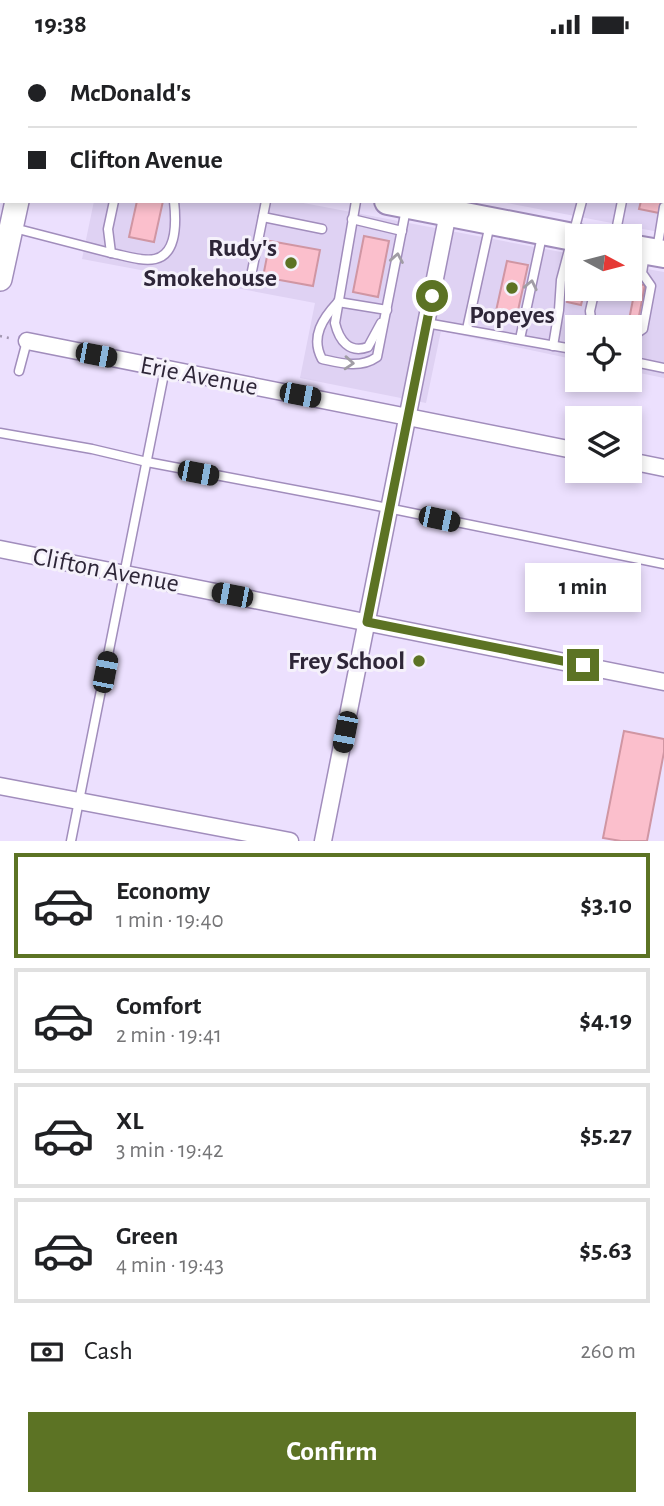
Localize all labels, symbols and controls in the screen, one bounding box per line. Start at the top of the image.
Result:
text: 19:38 [35,11,87,37]
text: McDonald's [70,80,191,106]
text: Clifton Avenue [70,147,223,173]
north arrow [565,224,642,301]
map controls [565,224,642,483]
place label: Rudy's Smokehouse [143,235,277,291]
one-way arrow [389,252,404,264]
marker: Rudy's Smokehouse [283,255,299,271]
one-way arrow [523,279,538,291]
route start [416,280,448,312]
marker: Popeyes [504,280,520,296]
place label: Popeyes [469,302,555,328]
button: locate [565,315,642,392]
car [74,341,119,369]
street label: Erie Avenue [138,352,260,400]
one-way arrow [344,355,355,370]
car [278,381,323,409]
button: layers [565,406,642,483]
car [176,459,221,487]
car [417,504,462,534]
street label: Clifton Avenue [31,543,181,597]
callout: 1 min [525,563,641,613]
text: 1 min [559,576,607,599]
car [210,581,255,609]
place label: Frey School [288,648,405,674]
car [91,649,120,695]
route end [567,649,599,681]
marker: Frey School [411,653,427,669]
car [331,709,360,755]
icon: car [32,874,95,937]
text: Economy [116,878,210,904]
text: $3.10 [580,892,632,918]
text: 1 min · 19:40 [116,909,224,932]
icon: car [32,989,95,1052]
text: Comfort [116,993,201,1019]
text: $4.19 [579,1007,632,1033]
text: 2 min · 19:41 [116,1024,222,1047]
icon: car [32,1104,95,1167]
text: XL [116,1108,143,1134]
text: $5.27 [580,1122,632,1148]
text: 3 min · 19:42 [116,1139,223,1162]
icon: car [32,1219,95,1282]
text: Green [116,1223,178,1249]
text: $5.63 [579,1237,632,1263]
text: 4 min · 19:43 [116,1254,224,1277]
icon: cash [28,1333,66,1371]
text: Cash [84,1338,133,1364]
text: 260 m [580,1340,636,1363]
button: Confirm [28,1412,636,1492]

